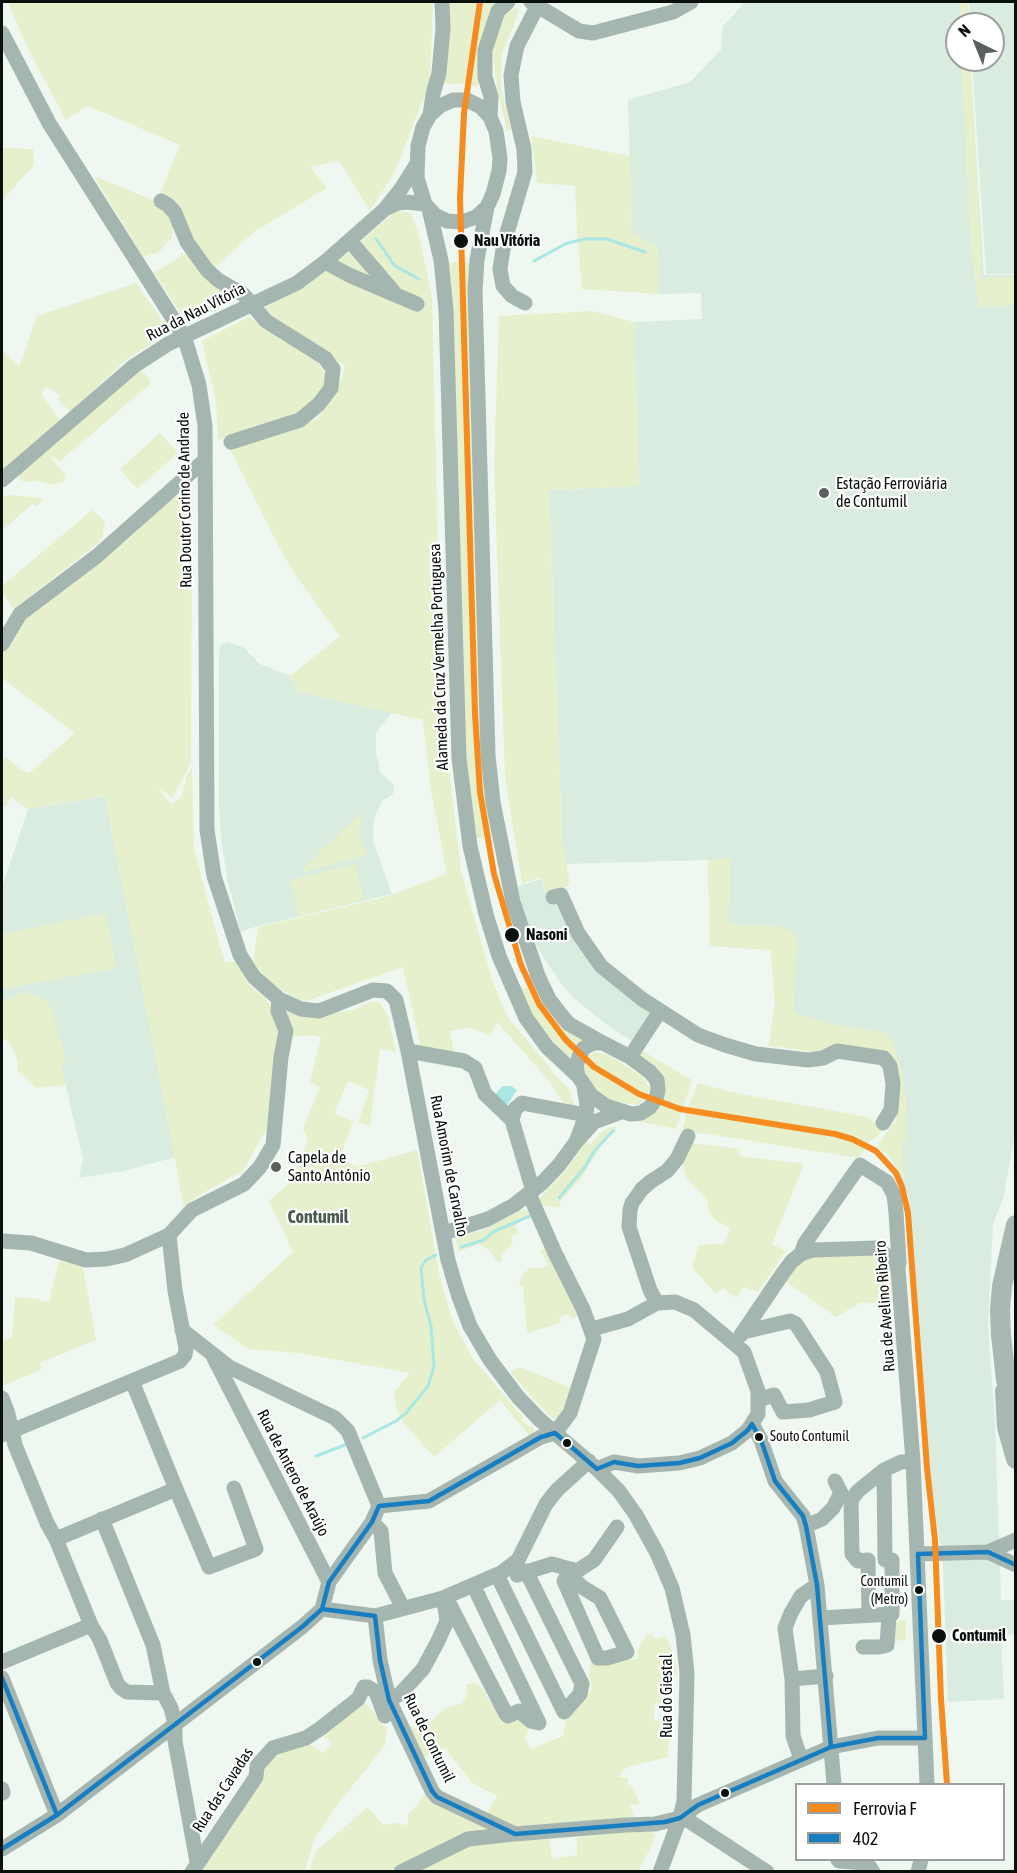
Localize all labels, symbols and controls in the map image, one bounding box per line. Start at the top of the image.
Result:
north arrow [945,12,1005,72]
text: N [954,20,974,40]
place label: Nau Vitória [474,231,540,251]
marker: Nau Vitória [452,232,470,250]
street label: Rua da Nau Vitória [143,279,249,345]
street label: Rua Doutor Corino de Andrade [174,412,196,588]
place label: Estação Ferroviária de Contumil [836,474,947,512]
marker: Estação Ferroviária de Contumil [817,486,831,500]
street label: Alameda da Cruz Vermelha Portuguesa [425,543,453,771]
place label: Nasoni [526,925,567,945]
marker: Nasoni [503,926,521,944]
street label: Rua Amorim de Carvalho [426,1093,472,1239]
place label: Capela de Santo António [288,1148,371,1186]
marker: Capela de Santo António [269,1160,283,1174]
district label: Contumil [287,1206,349,1228]
street label: Rua de Avelino Ribeiro [871,1240,899,1372]
street label: Rua de Antero de Araújo [253,1406,333,1540]
place label: Souto Contumil [770,1429,849,1445]
marker: Souto Contumil [753,1431,765,1443]
unlabelled marker [561,1437,573,1449]
place label: Contumil (Metro) [861,1574,908,1606]
marker: Contumil (Metro) [913,1584,925,1596]
place label: Contumil [952,1626,1006,1646]
marker: Contumil [930,1627,948,1645]
street label: Rua do Giestal [657,1654,677,1738]
unlabelled marker [251,1656,263,1668]
street label: Rua de Contumil [399,1690,459,1786]
street label: Rua das Cavadas [188,1744,258,1836]
legend [795,1783,1005,1861]
unlabelled marker [719,1787,731,1799]
text: Ferrovia F [853,1798,917,1819]
text: 402 [853,1828,878,1849]

